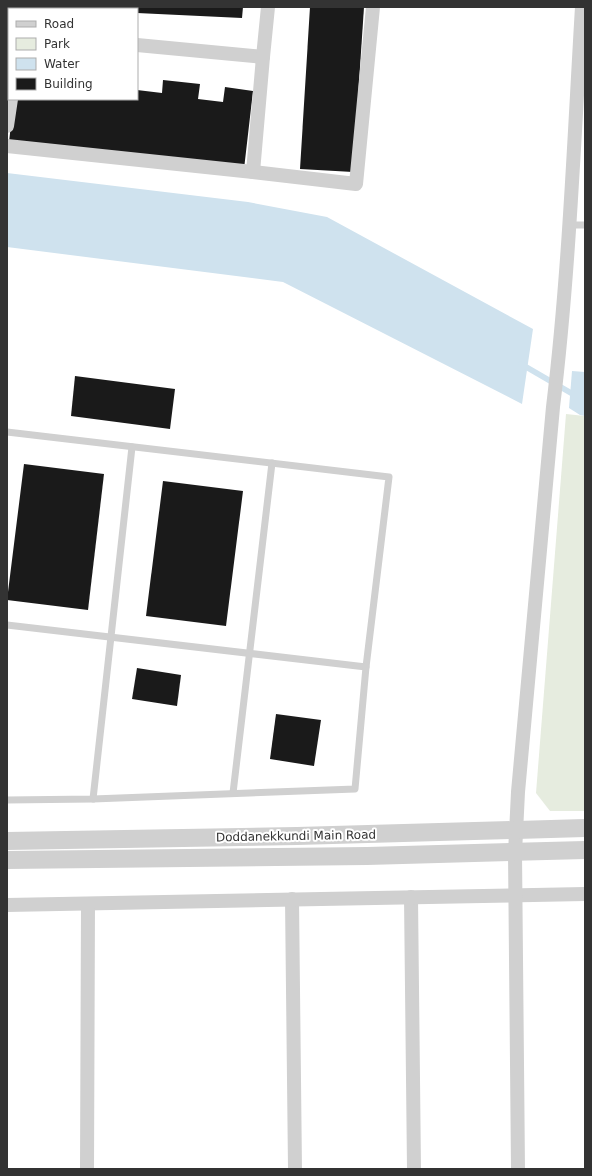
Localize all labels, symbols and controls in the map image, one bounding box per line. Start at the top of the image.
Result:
legend [8,8,138,100]
text: Road [44,17,74,31]
text: Park [44,37,70,51]
text: Water [44,57,80,71]
text: Building [44,77,93,91]
street label: Doddanekkundi Main Road [216,828,376,844]

